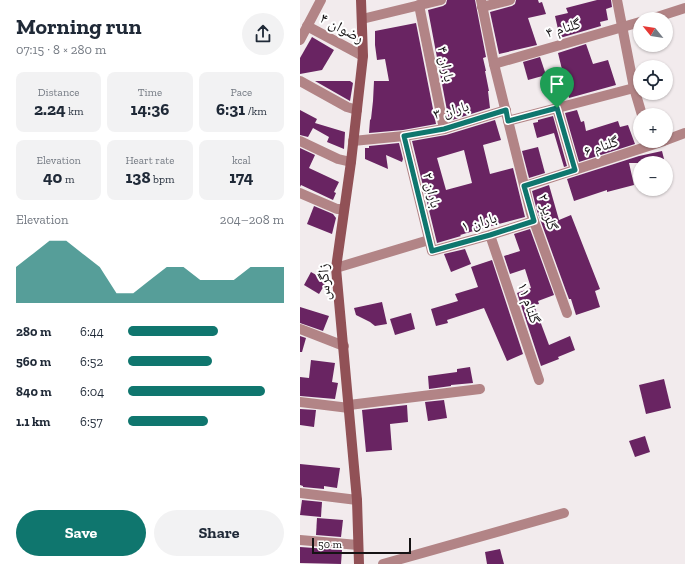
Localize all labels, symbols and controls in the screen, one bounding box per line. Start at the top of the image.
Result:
street label: رضوان ۴ [317,9,367,48]
north arrow [633,12,673,52]
map controls [633,12,673,196]
text: Morning run [16,13,142,40]
button: share [242,13,284,55]
street label: گلنام ۴ [543,14,583,43]
text: 07:15 · 8 × 280 m [16,42,106,57]
street label: باران ۴ [432,44,459,84]
button: locate [633,60,673,100]
pin [540,67,574,108]
icon: arrive [546,73,568,95]
text: Distance [38,86,79,99]
text: Time [138,86,162,99]
text: Pace [230,86,252,99]
street label: باران ۳ [431,97,471,124]
text: 2.24 [34,99,66,119]
text: 14:36 [131,99,169,119]
text: 6:31 [216,99,245,119]
text: km [66,105,83,118]
text: /km [245,105,267,118]
button: + [633,108,673,148]
street label: گلنام ۶ [581,132,621,161]
text: Elevation [36,154,81,167]
text: Heart rate [126,154,174,167]
text: kcal [232,154,251,167]
button: − [633,156,673,196]
text: 40 [43,167,62,187]
text: 138 [125,167,151,187]
text: 174 [229,167,253,187]
street label: باران ۲ [418,170,445,210]
text: m [62,173,74,186]
text: bpm [151,173,175,186]
street label: گلریز ۲ [534,192,562,233]
street label: باران ۱ [459,208,499,237]
text: Elevation [16,212,68,227]
text: 204–208 m [220,212,284,227]
street label: زاگرس [314,263,335,301]
street label: گلنام ۱۱ [513,280,545,327]
text: 280 m [16,324,51,339]
text: 6:44 [80,324,104,339]
text: 560 m [16,354,51,369]
text: 6:52 [80,354,103,369]
text: 840 m [16,384,52,399]
text: 6:04 [80,384,104,399]
text: 1.1 km [16,414,50,429]
text: 6:57 [80,414,103,429]
button: Save [16,510,146,556]
button: Share [154,510,284,556]
scale bar [312,536,411,555]
text: 50 m [318,538,342,551]

